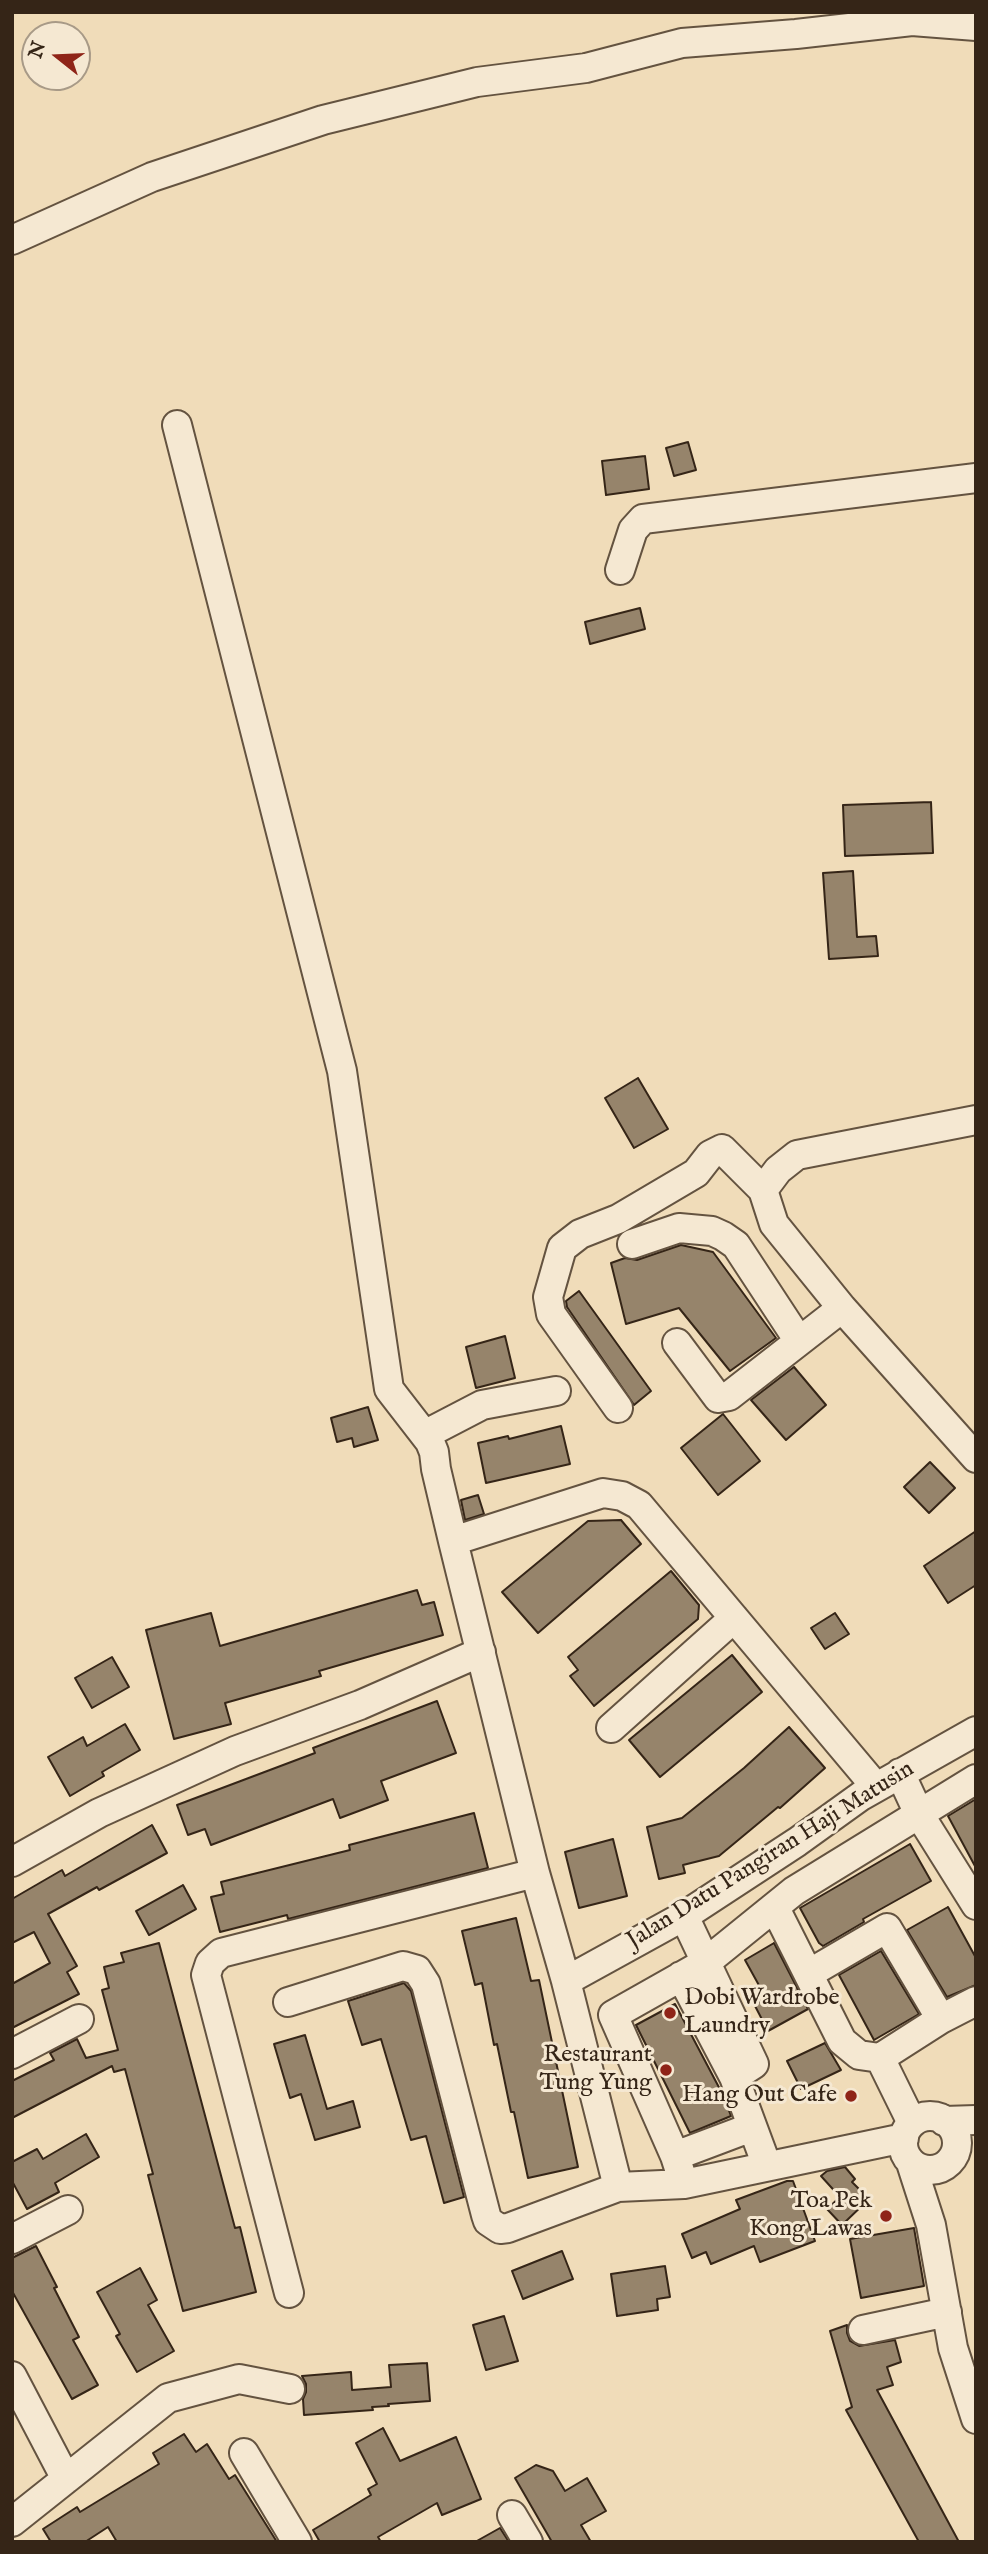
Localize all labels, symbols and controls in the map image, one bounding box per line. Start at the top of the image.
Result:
north arrow [21,21,91,91]
text: N [24,39,52,62]
street label: Jalan Datu Pangiran Haji Matusin [622,1756,920,1956]
place label: Dobi Wardrobe Laundry [684,1985,840,2041]
marker: Dobi Wardrobe Laundry [662,2005,678,2021]
place label: Restaurant Tung Yung [540,2042,652,2098]
marker: Restaurant Tung Yung [658,2062,674,2078]
place label: Hang Out Cafe [682,2082,837,2110]
marker: Hang Out Cafe [843,2088,859,2104]
place label: Toa Pek Kong Lawas [749,2188,872,2244]
marker: Toa Pek Kong Lawas [878,2208,894,2224]

